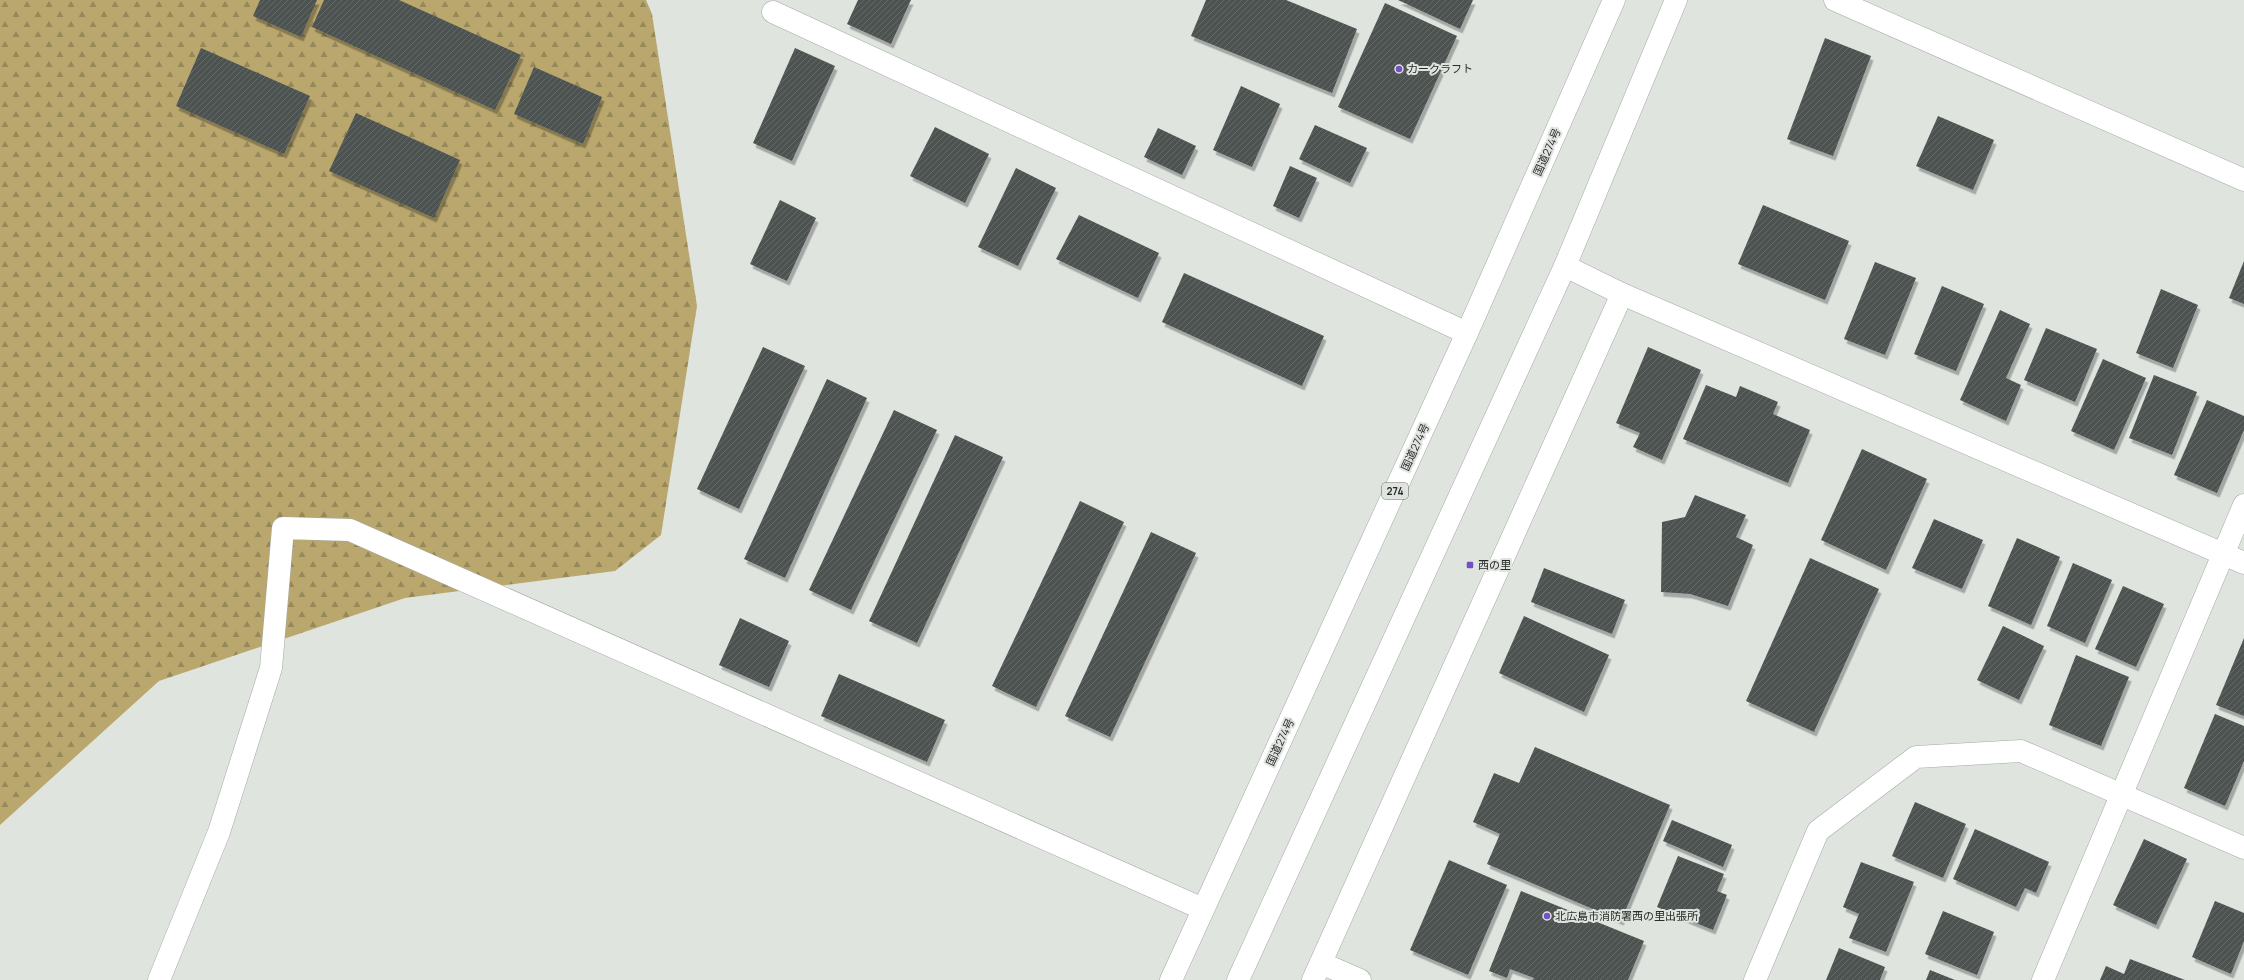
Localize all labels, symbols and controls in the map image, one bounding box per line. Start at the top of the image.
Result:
place label: カークラフト [1407,61,1473,76]
marker: カークラフト [1394,64,1404,74]
street label: 国道274号 [1529,126,1564,178]
street label: 国道274号 [1397,421,1432,473]
road number: 274 [1382,483,1408,499]
place label: 西の里 [1478,557,1511,572]
marker: 西の里 [1465,560,1475,570]
street label: 国道274号 [1262,716,1297,768]
place label: 北広島市消防署西の里出張所 [1555,908,1699,923]
marker: 北広島市消防署西の里出張所 [1542,911,1552,921]

